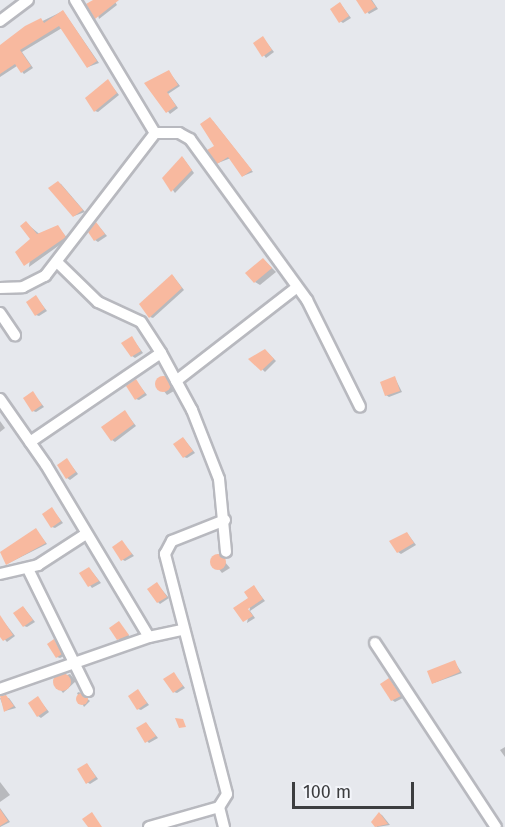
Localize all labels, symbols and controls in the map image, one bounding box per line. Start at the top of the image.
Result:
scale bar [295,770,416,808]
text: 100 m [303,781,351,803]

